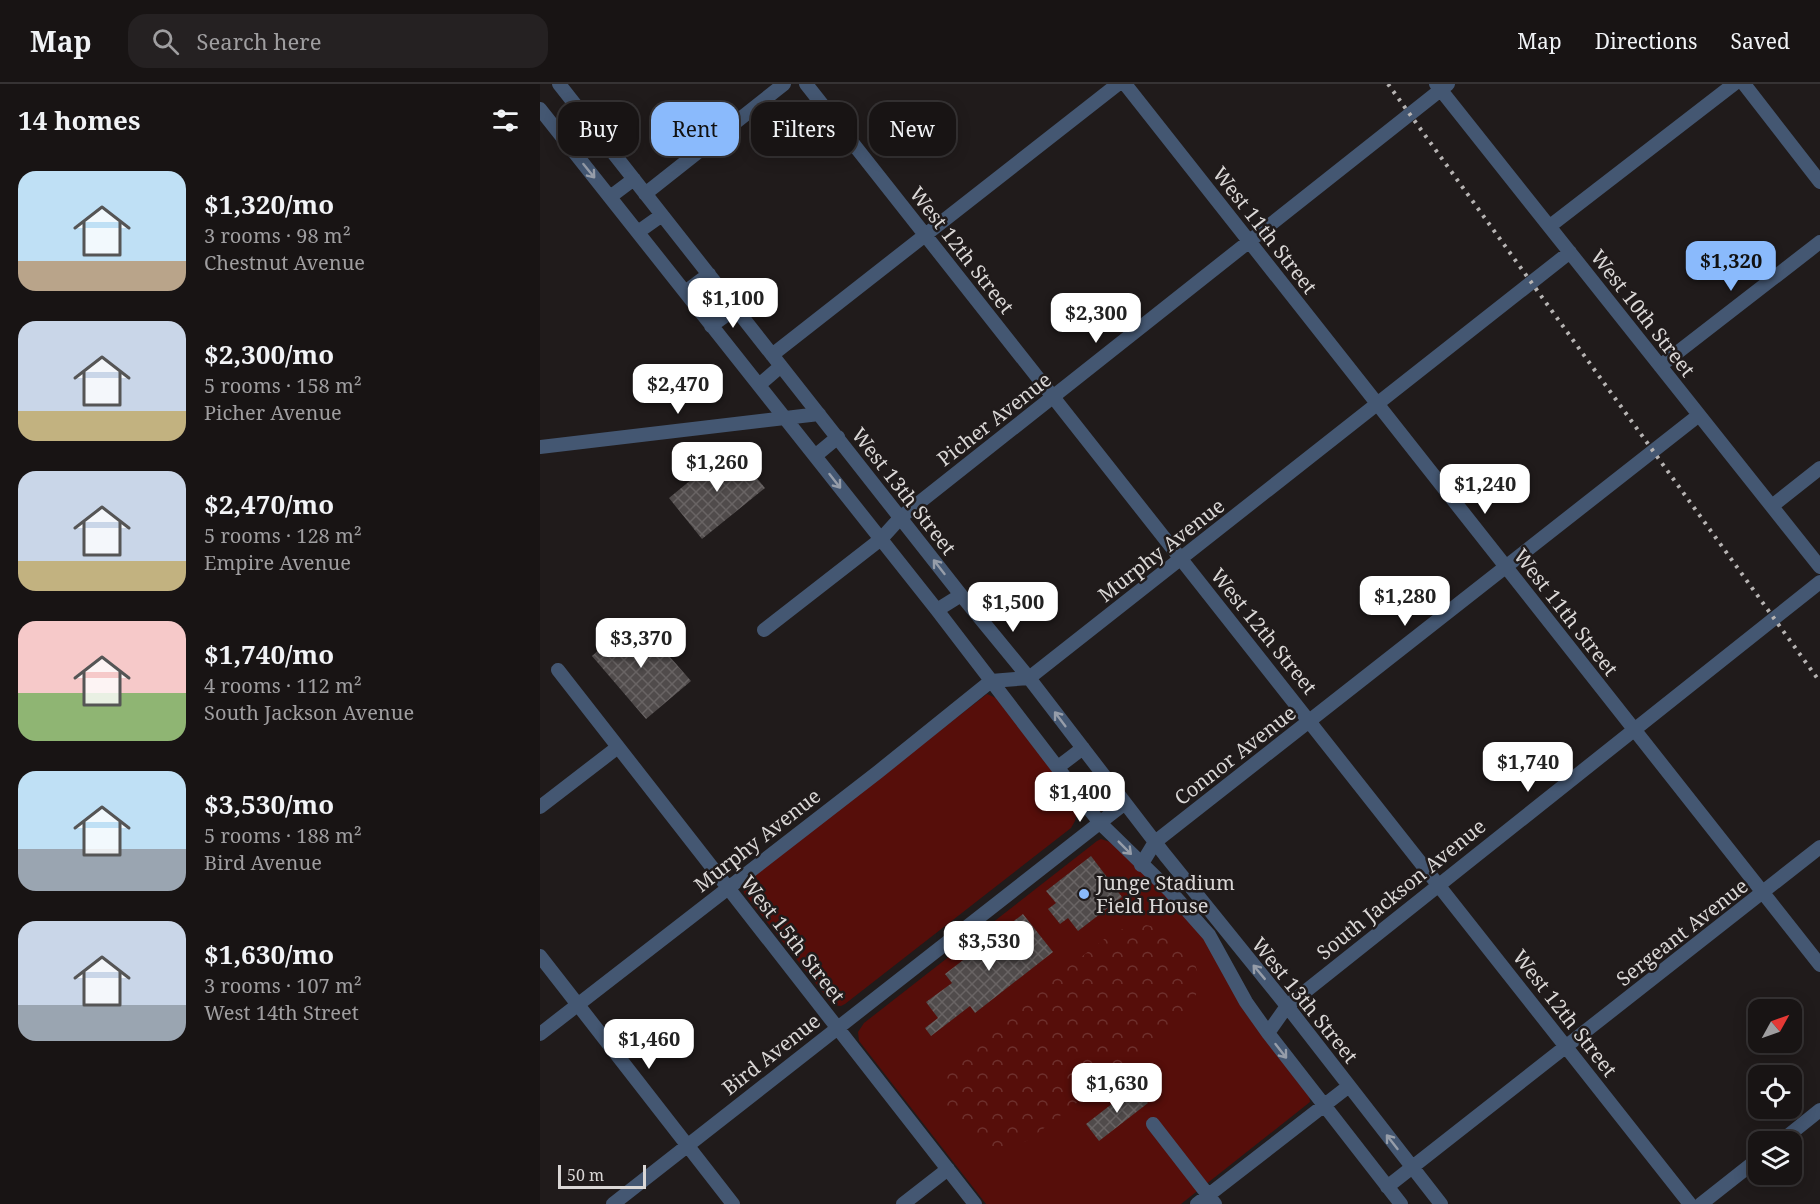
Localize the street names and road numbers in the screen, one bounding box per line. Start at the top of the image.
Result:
street label: West 11th Street [1207,161,1323,299]
street label: West 12th Street [904,181,1020,319]
street label: West 10th Street [1585,244,1701,382]
street label: Picher Avenue [931,366,1057,472]
street label: West 13th Street [846,422,962,560]
street label: Murphy Avenue [1092,492,1230,608]
street label: West 11th Street [1508,543,1624,681]
street label: West 12th Street [1205,562,1323,700]
street label: Connor Avenue [1169,699,1301,811]
street label: Murphy Avenue [688,782,826,898]
street label: South Jackson Avenue [1311,812,1491,966]
street label: West 15th Street [735,870,851,1008]
street label: Sergeant Avenue [1611,872,1753,992]
street label: West 13th Street [1246,931,1364,1069]
street label: West 12th Street [1507,944,1623,1082]
street label: Bird Avenue [716,1007,826,1101]

